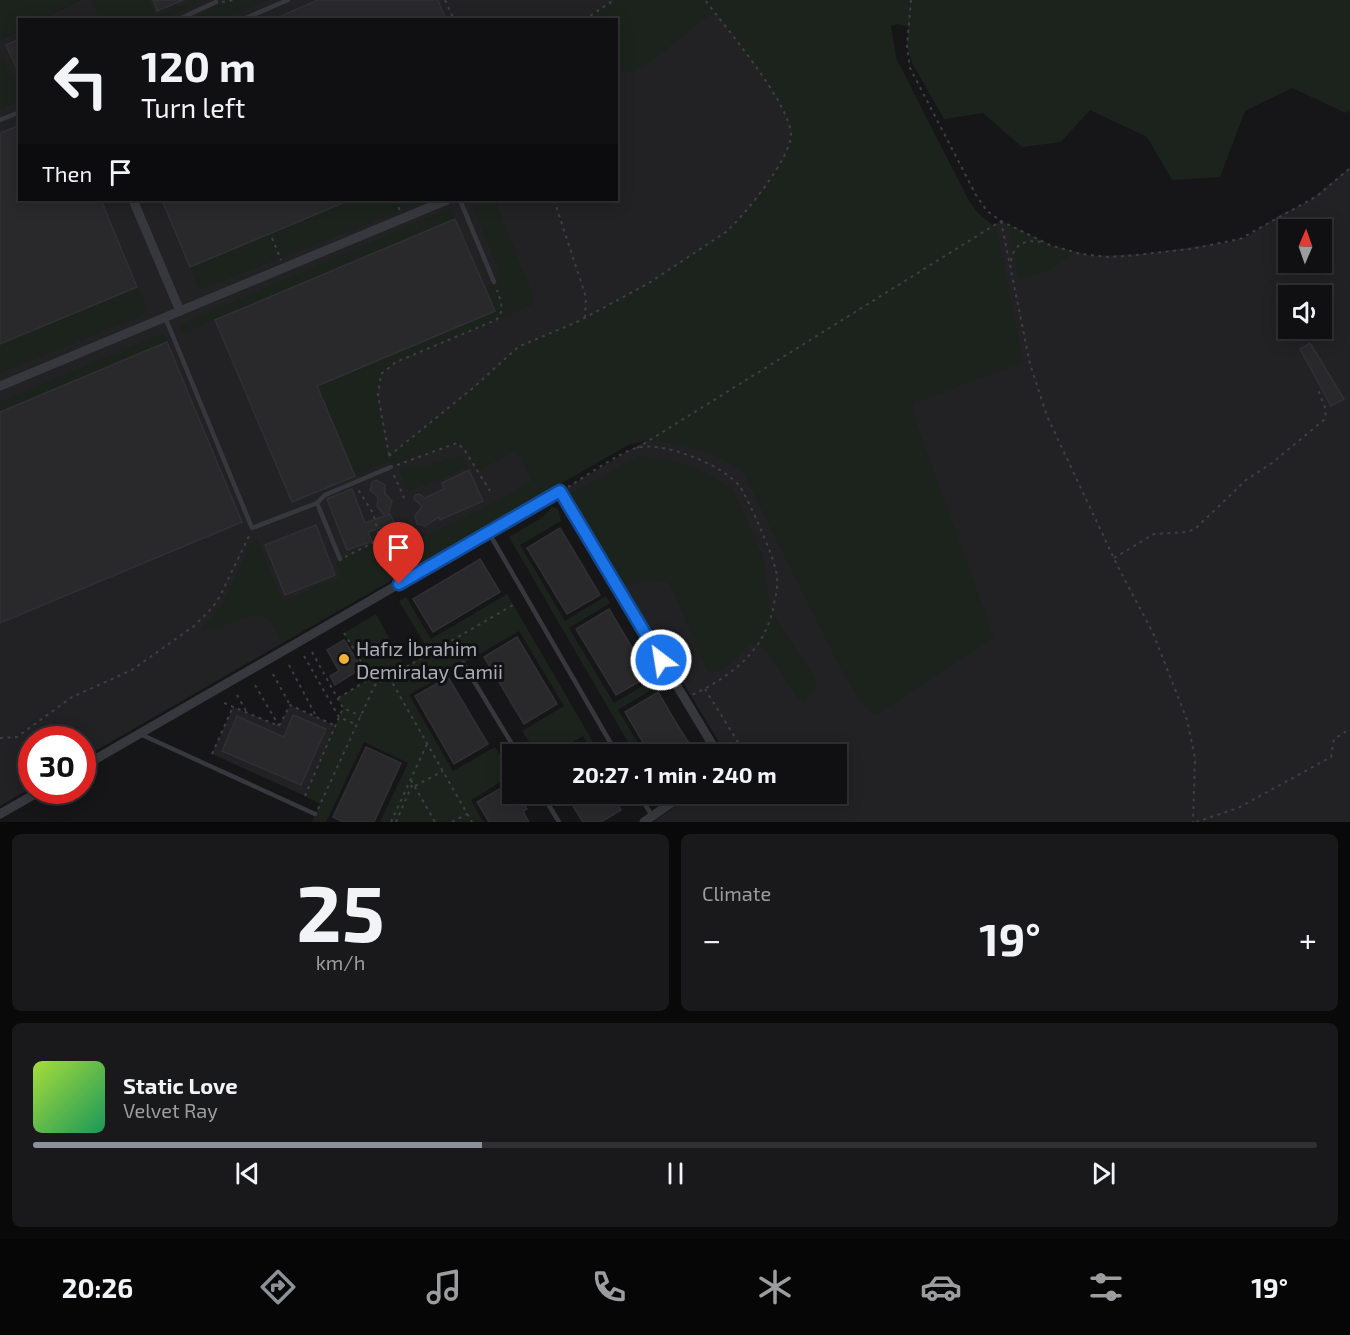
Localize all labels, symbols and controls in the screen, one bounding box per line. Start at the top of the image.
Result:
text: 120 m [141,40,256,90]
icon: left [42,42,120,120]
text: Turn left [141,91,245,123]
icon: arrive [104,156,137,189]
text: Then [42,160,92,186]
north arrow [1278,219,1332,273]
map controls [1278,219,1332,339]
button: sound [1278,285,1332,339]
pin [373,522,424,584]
icon: arrive [382,531,415,564]
position arrow [629,628,693,692]
place label: Hafız İbrahim Demiralay Camii [356,636,503,683]
marker: Hafız İbrahim Demiralay Camii [337,652,351,666]
speed limit sign: 30 [18,726,96,804]
text: 20:27 · 1 min · 240 m [572,761,777,787]
text: 25 [296,864,385,958]
text: Climate [702,881,771,905]
text: 19° [979,911,1041,965]
text: − [702,919,721,959]
text: + [1299,919,1317,959]
text: km/h [316,950,365,974]
text: Static Love [123,1072,238,1098]
text: Velvet Ray [123,1098,218,1122]
icon: previous [231,1157,264,1190]
icon: pause [659,1157,692,1190]
icon: next [1087,1157,1120,1190]
icon: directions [257,1266,299,1308]
icon: music [423,1266,465,1308]
icon: phone [588,1266,630,1308]
icon: climate [754,1266,796,1308]
icon: car [920,1266,962,1308]
icon: filters [1085,1266,1127,1308]
text: 20:26 [62,1271,133,1303]
text: 19° [1251,1271,1288,1303]

